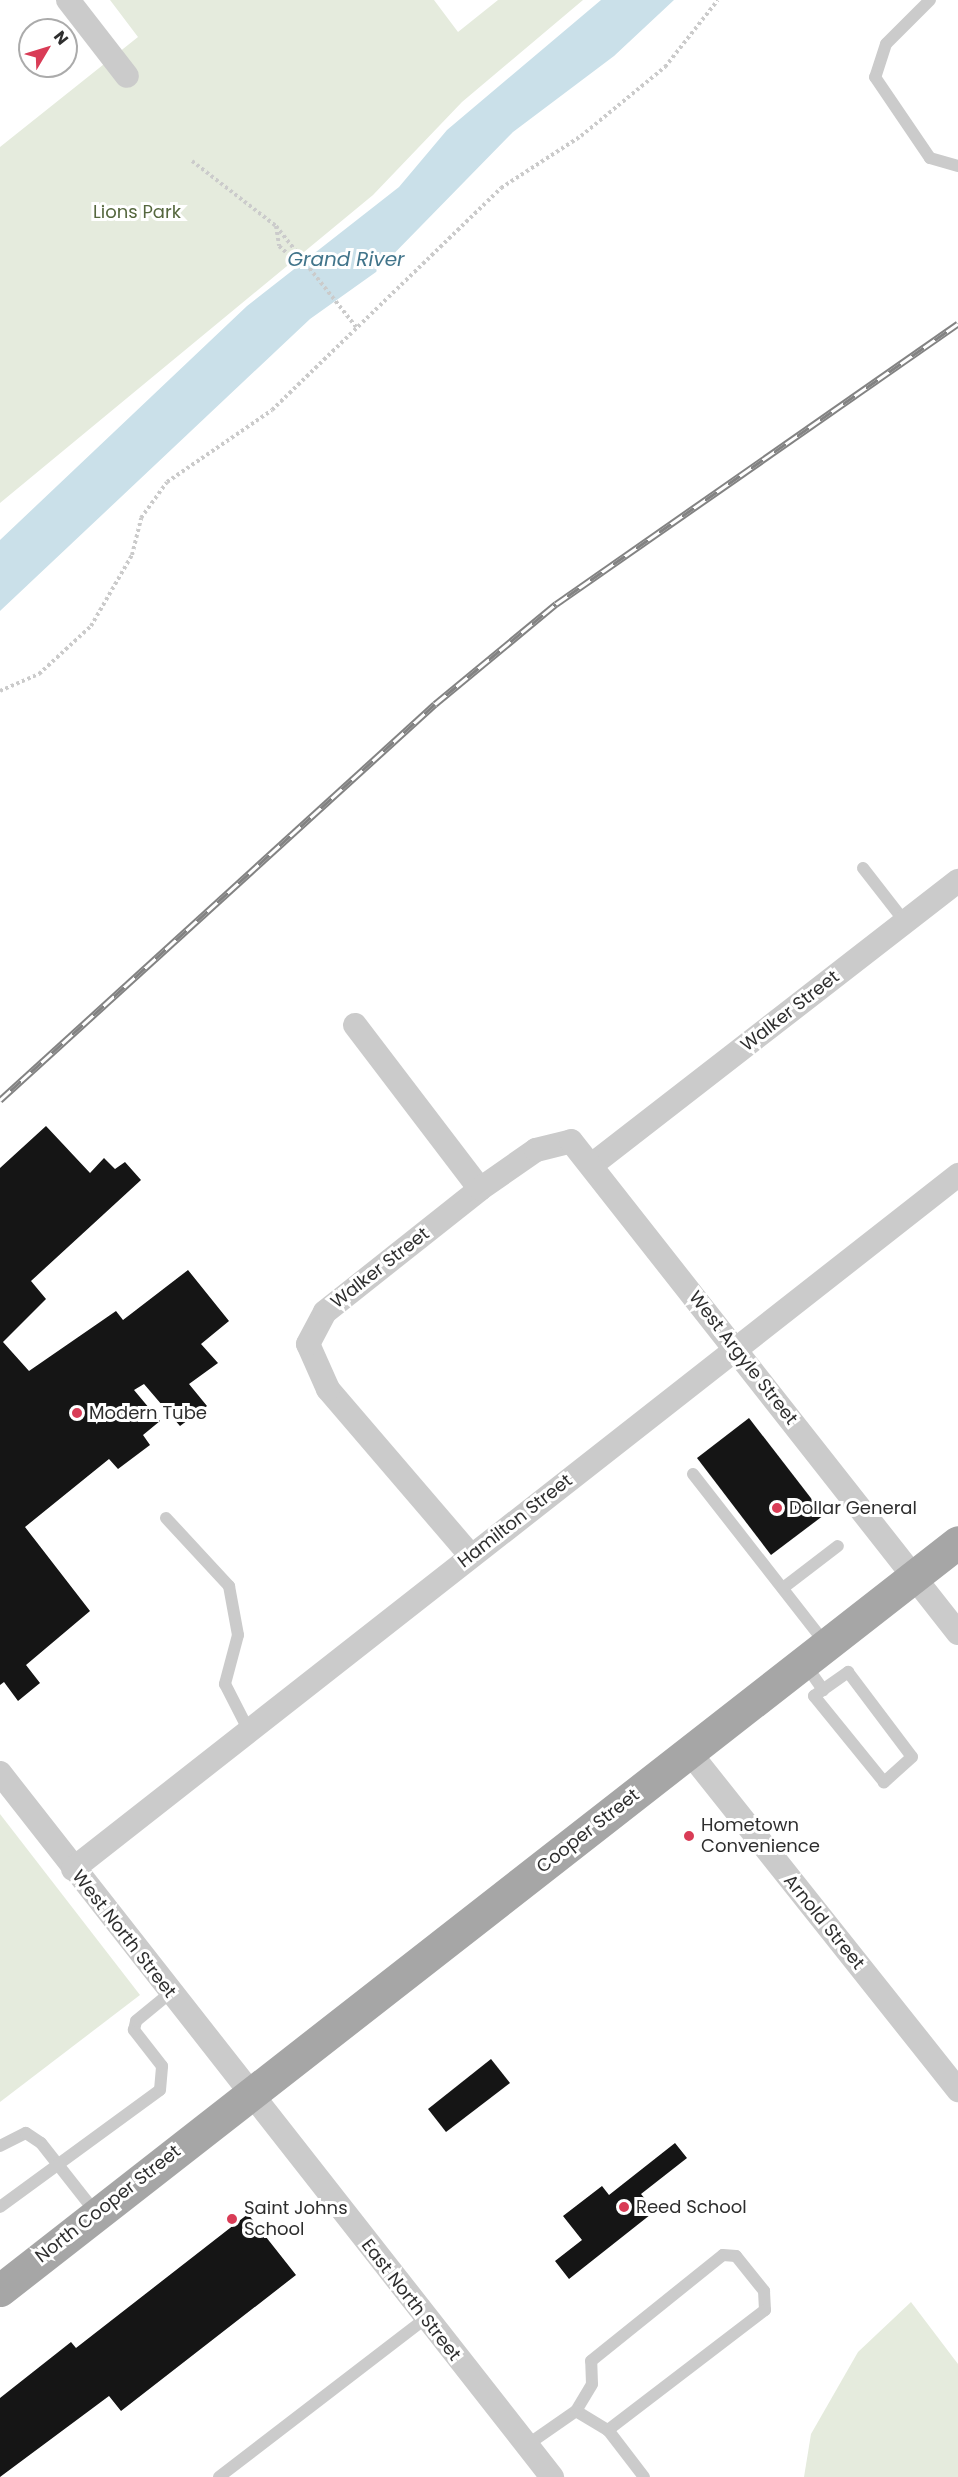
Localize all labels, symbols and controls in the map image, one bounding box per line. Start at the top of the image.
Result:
north arrow [18,18,78,78]
text: N [48,26,74,50]
park label: Lions Park [93,201,181,223]
water label: Grand River [288,247,404,271]
street label: Walker Street [737,966,843,1056]
street label: Walker Street [327,1223,433,1313]
street label: West Argyle Street [684,1287,802,1429]
place label: Modern Tube [89,1402,207,1424]
marker: Modern Tube [70,1406,84,1420]
street label: Hamilton Street [454,1470,576,1572]
place label: Dollar General [789,1497,917,1519]
marker: Dollar General [770,1501,784,1515]
street label: Cooper Street [532,1784,644,1878]
place label: Hometown Convenience [701,1815,820,1858]
marker: Hometown Convenience [682,1829,696,1843]
street label: West North Street [67,1866,181,2002]
street label: Arnold Street [779,1870,869,1974]
street label: North Cooper Street [31,2141,185,2267]
place label: Reed School [636,2196,747,2218]
place label: Saint Johns School [244,2198,348,2240]
marker: Reed School [617,2200,631,2214]
marker: Saint Johns School [225,2212,239,2226]
street label: East North Street [357,2235,465,2365]

